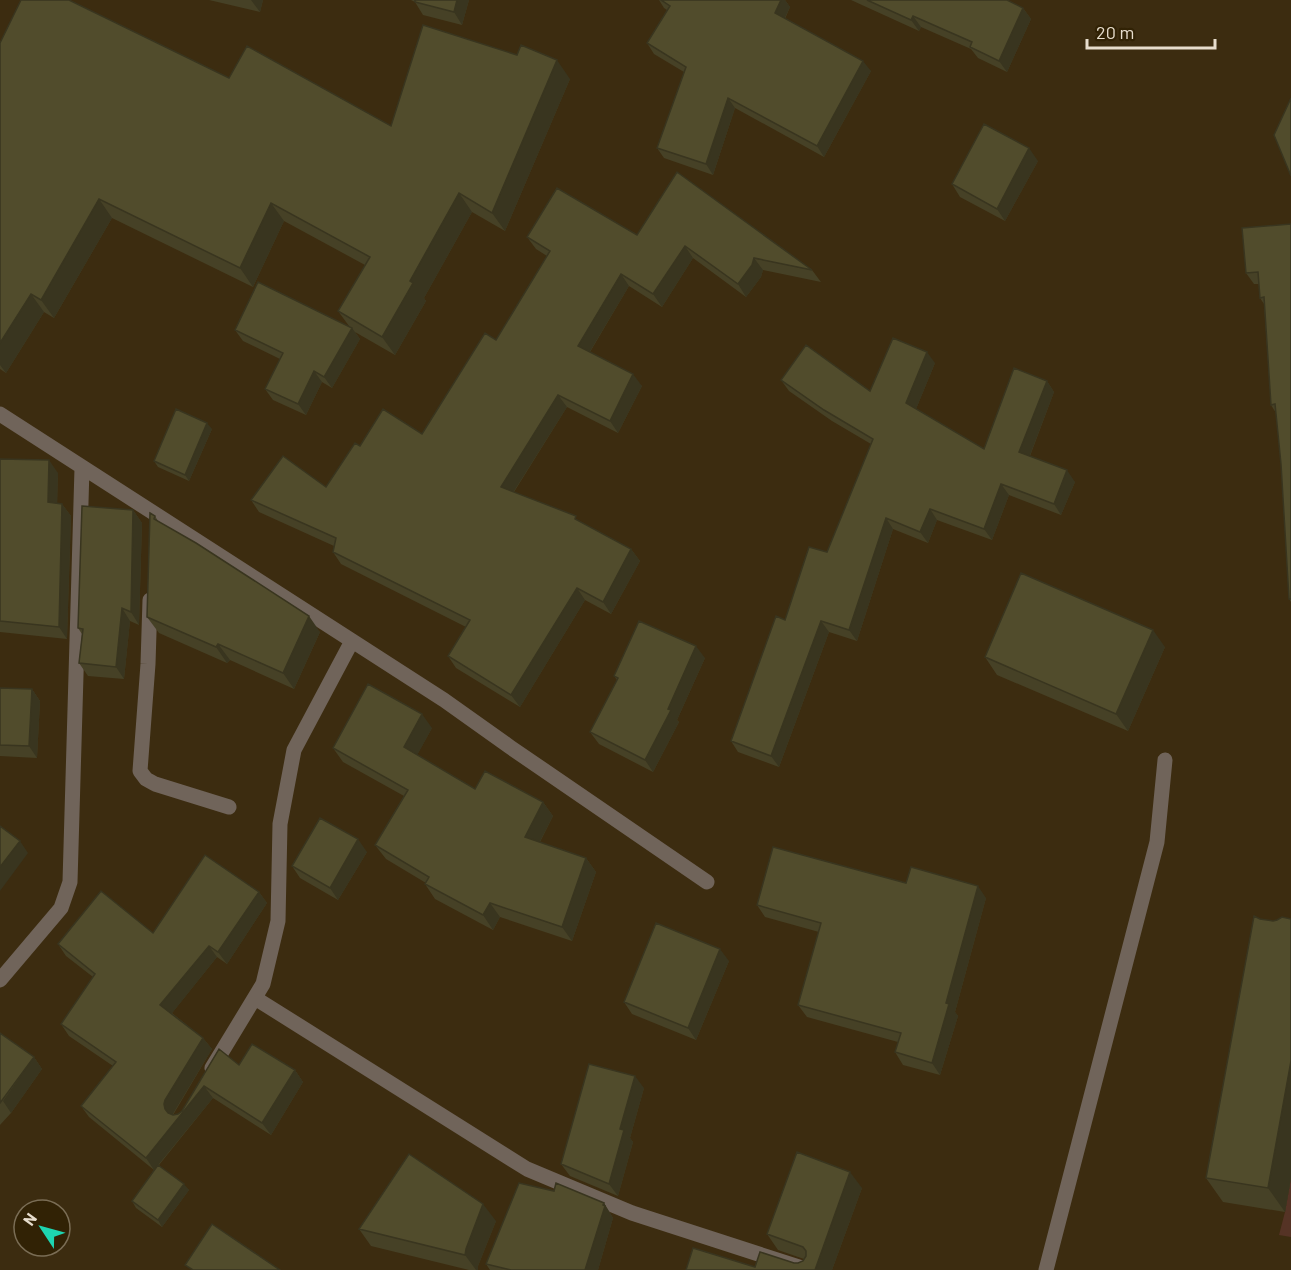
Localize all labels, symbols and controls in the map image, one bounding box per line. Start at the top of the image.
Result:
scale bar [1087,12,1214,50]
text: 20 m [1096,21,1134,43]
north arrow [12,1198,72,1258]
text: N [19,1209,40,1229]

